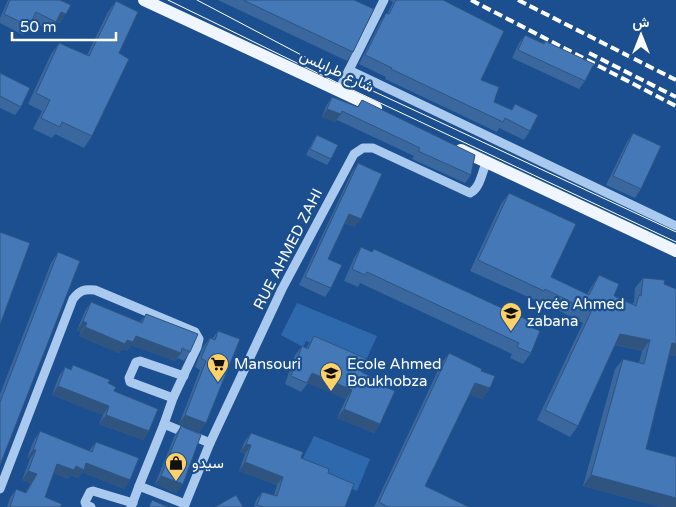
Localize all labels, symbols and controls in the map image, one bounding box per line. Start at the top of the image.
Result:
scale bar [12,10,116,42]
north arrow [616,10,666,60]
text: ش [633,14,650,31]
text: 50 m [20,18,57,36]
street label: شارع طرابلس [296,46,377,98]
street label: RUE AHMED ZAHI [250,185,326,313]
place label: Lycée Ahmed zabana [527,295,624,330]
school or university icon: Lycée Ahmed zabana [499,301,523,332]
supermarket icon: Mansouri [206,352,230,383]
place label: Mansouri [234,355,301,373]
place label: Ecole Ahmed Boukhobza [347,355,442,390]
school or university icon: Ecole Ahmed Boukhobza [319,361,343,392]
shop icon: سيدو [164,451,188,482]
place label: سيدو [192,454,224,472]

